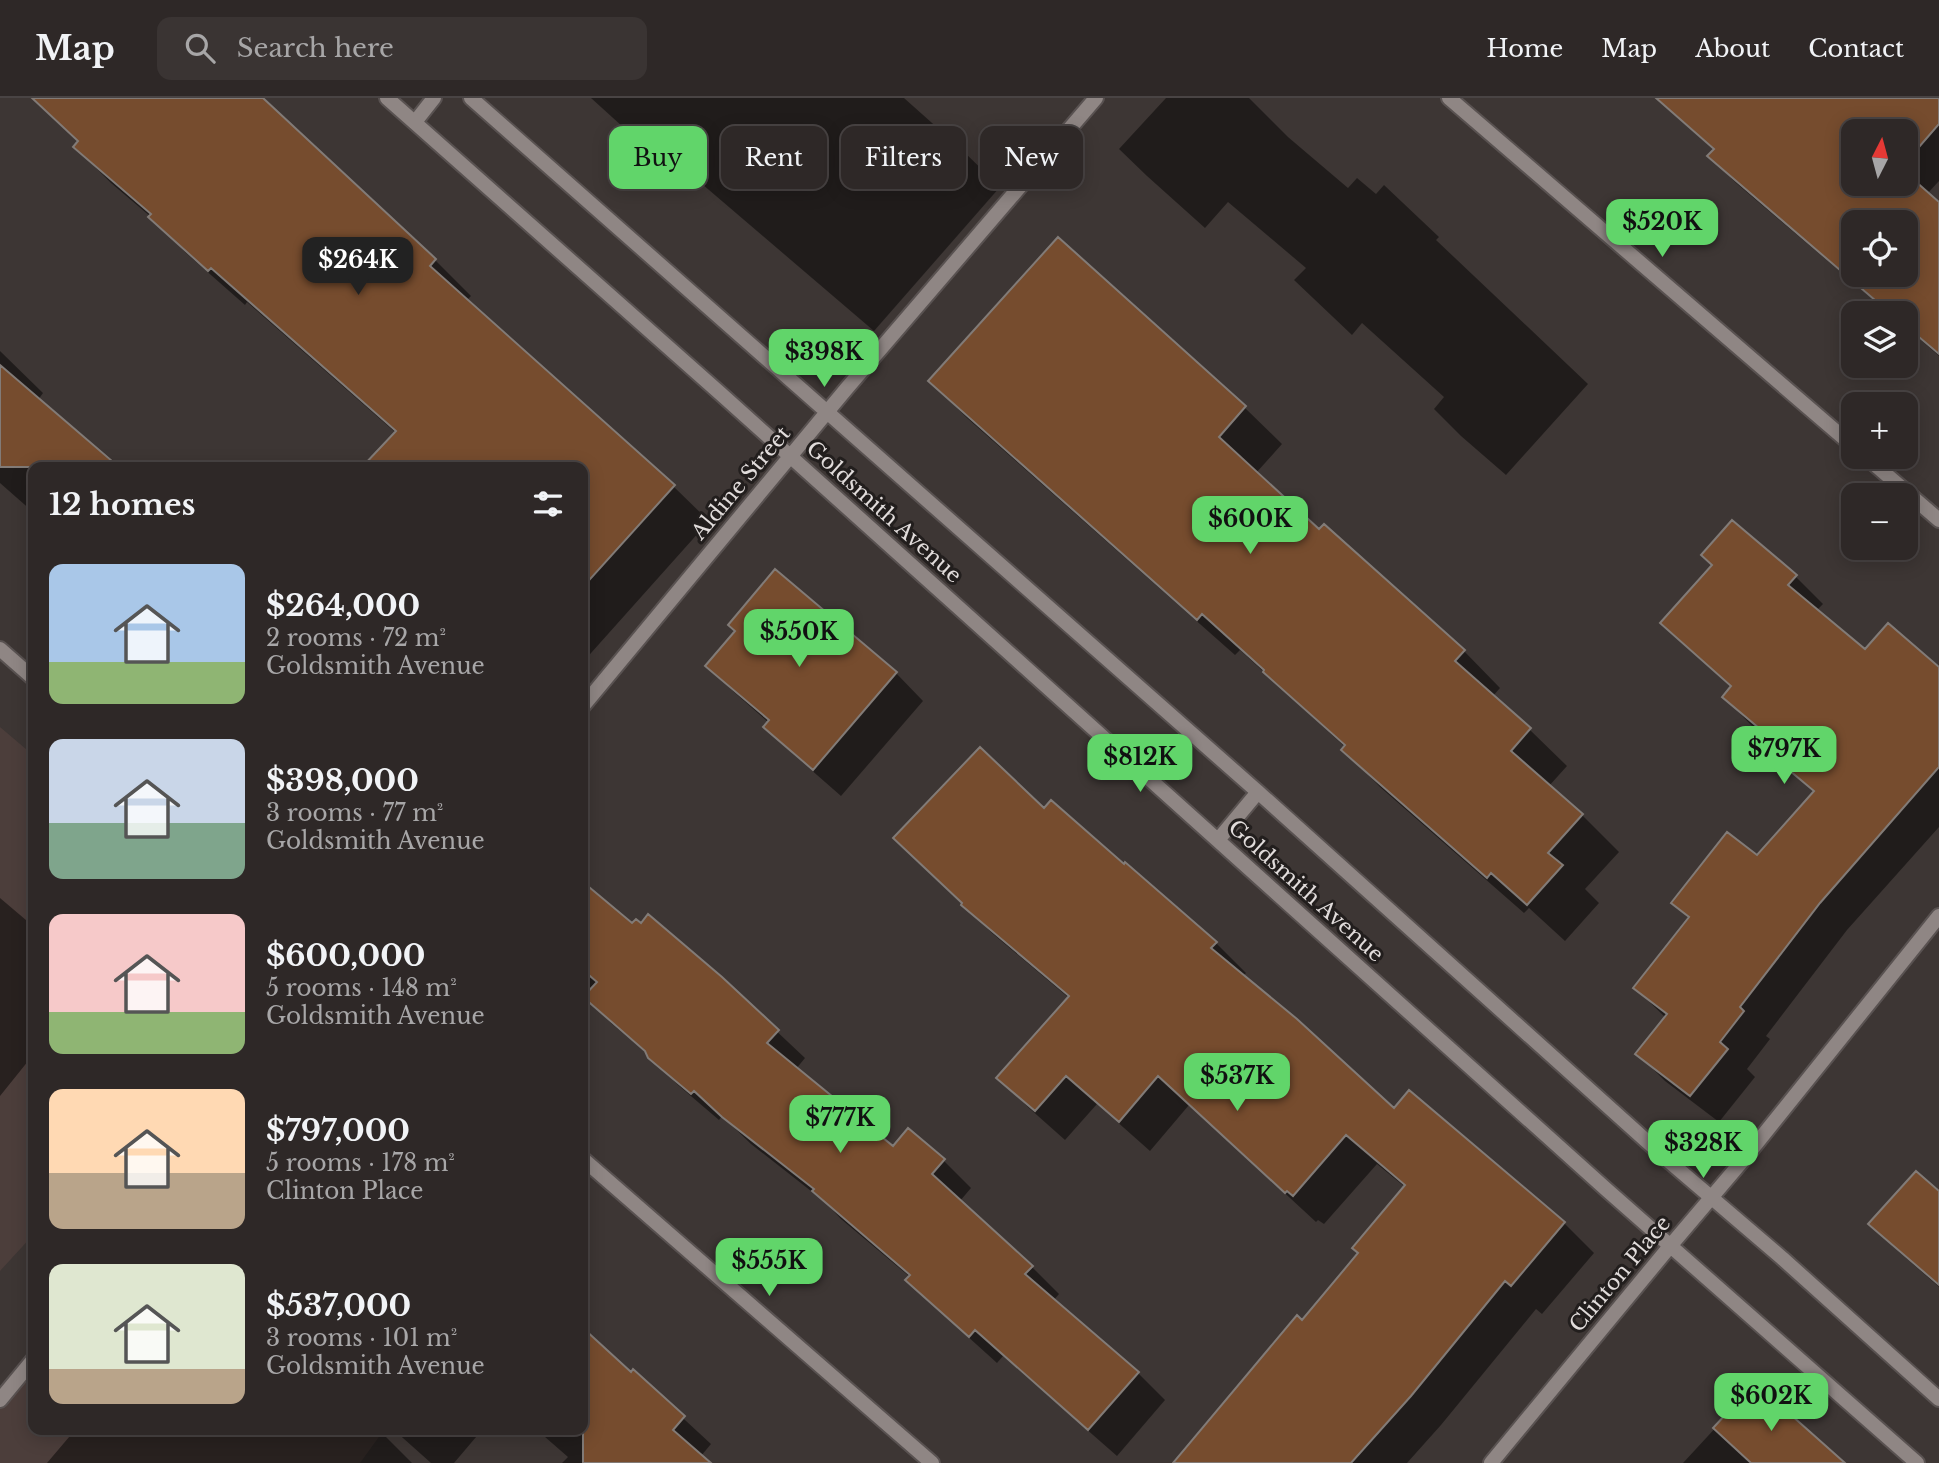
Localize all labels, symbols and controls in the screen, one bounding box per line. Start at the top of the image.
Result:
search box [157,17,647,80]
text: Map [35,28,115,69]
icon: search [181,29,219,67]
text: Search here [237,32,394,64]
text: Home [1487,34,1563,63]
text: Map [1601,34,1657,63]
text: About [1695,34,1770,63]
text: Contact [1808,34,1904,63]
north arrow [1841,119,1918,196]
map controls [1841,119,1918,560]
chip: Buy [609,126,707,189]
chip: Rent [721,126,827,189]
chip: Filters [841,126,966,189]
chip: New [980,126,1083,189]
pin: $520K [1613,200,1711,259]
text: $520K [1622,208,1702,236]
button: locate [1841,210,1918,287]
pin: $264K [309,238,407,297]
text: $264K [318,246,398,274]
button: layers [1841,301,1918,378]
pin: $398K [775,330,873,389]
text: $398K [785,338,863,366]
button: + [1841,392,1918,469]
street label: Aldine Street [685,421,796,546]
street label: Goldsmith Avenue [801,435,967,589]
button: − [1841,483,1918,560]
icon: filters [529,485,567,523]
text: 12 homes [49,486,196,523]
pin: $600K [1201,496,1299,556]
text: $600K [1208,505,1292,533]
text: $264,000 [266,587,420,624]
icon: home [105,592,189,676]
pin: $550K [750,610,848,669]
text: $550K [760,618,838,646]
text: 2 rooms · 72 m² [266,624,446,652]
text: Goldsmith Avenue [266,652,485,680]
pin: $797K [1735,726,1833,786]
pin: $812K [1091,734,1189,794]
text: $797K [1747,735,1821,763]
text: $812K [1103,743,1177,771]
text: $398,000 [266,762,419,799]
icon: home [105,767,189,851]
text: 3 rooms · 77 m² [266,799,443,827]
street label: Goldsmith Avenue [1223,814,1389,968]
text: Goldsmith Avenue [266,827,485,855]
text: $600,000 [266,937,425,974]
icon: home [105,942,189,1026]
text: 5 rooms · 148 m² [266,974,457,1002]
text: Goldsmith Avenue [266,1002,485,1030]
pin: $537K [1188,1054,1286,1113]
text: $537K [1200,1062,1274,1090]
pin: $777K [791,1096,889,1155]
text: $777K [805,1104,875,1132]
text: $797,000 [266,1112,410,1149]
icon: home [105,1117,189,1201]
pin: $328K [1654,1121,1752,1180]
text: $328K [1664,1129,1742,1157]
text: 5 rooms · 178 m² [266,1149,455,1177]
text: Clinton Place [266,1177,423,1205]
street label: Clinton Place [1564,1211,1676,1337]
pin: $555K [720,1238,818,1298]
text: $555K [732,1247,806,1275]
text: $537,000 [266,1287,411,1324]
icon: home [105,1292,189,1376]
text: 3 rooms · 101 m² [266,1324,457,1352]
text: Goldsmith Avenue [266,1352,485,1380]
pin: $602K [1722,1374,1820,1433]
text: $602K [1730,1382,1812,1410]

